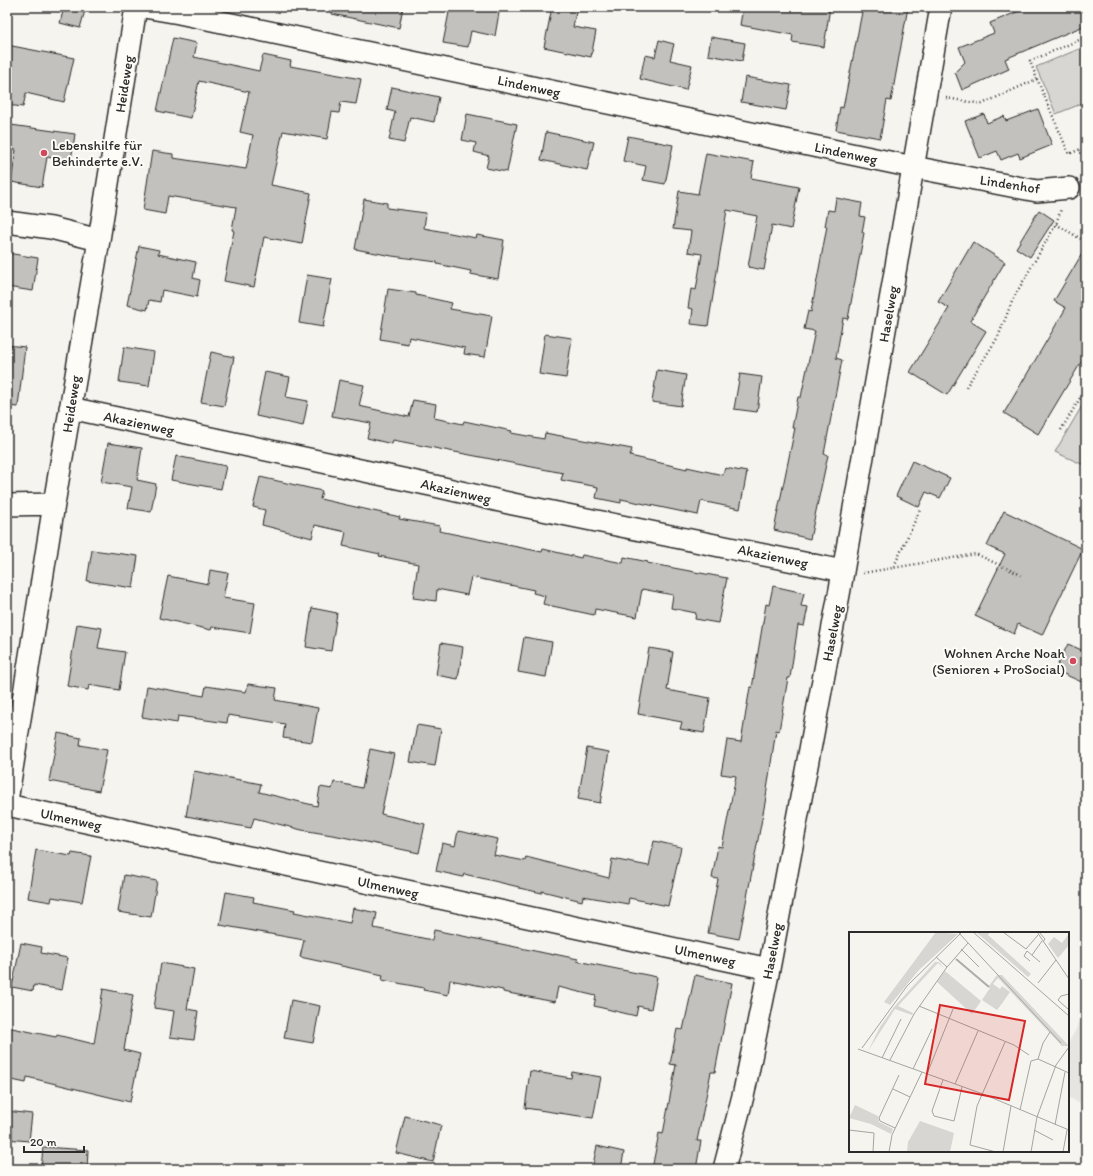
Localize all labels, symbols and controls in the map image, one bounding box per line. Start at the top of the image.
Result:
street label: Heideweg [112,53,138,114]
street label: Lindenweg [496,72,563,102]
place label: Lebenshilfe für Behinderte e.V. [52,137,143,170]
street label: Lindenweg [813,139,880,169]
marker: Lebenshilfe für Behinderte e.V. [39,148,49,158]
street label: Lindenhof [979,171,1042,198]
street label: Haselweg [875,284,902,344]
street label: Heideweg [59,373,85,434]
street label: Akazienweg [102,408,176,439]
street label: Akazienweg [419,475,493,508]
street label: Akazienweg [736,541,810,572]
street label: Haselweg [819,603,846,663]
place label: Wohnen Arche Noah (Senioren + ProSocial) [932,645,1065,678]
marker: Wohnen Arche Noah (Senioren + ProSocial) [1068,656,1078,666]
street label: Ulmenweg [39,805,104,834]
street label: Ulmenweg [356,873,421,902]
street label: Haselweg [759,921,786,981]
inset map [849,932,1069,1152]
street label: Ulmenweg [673,941,738,970]
scale bar [24,1128,84,1154]
text: 20 m [30,1135,57,1149]

